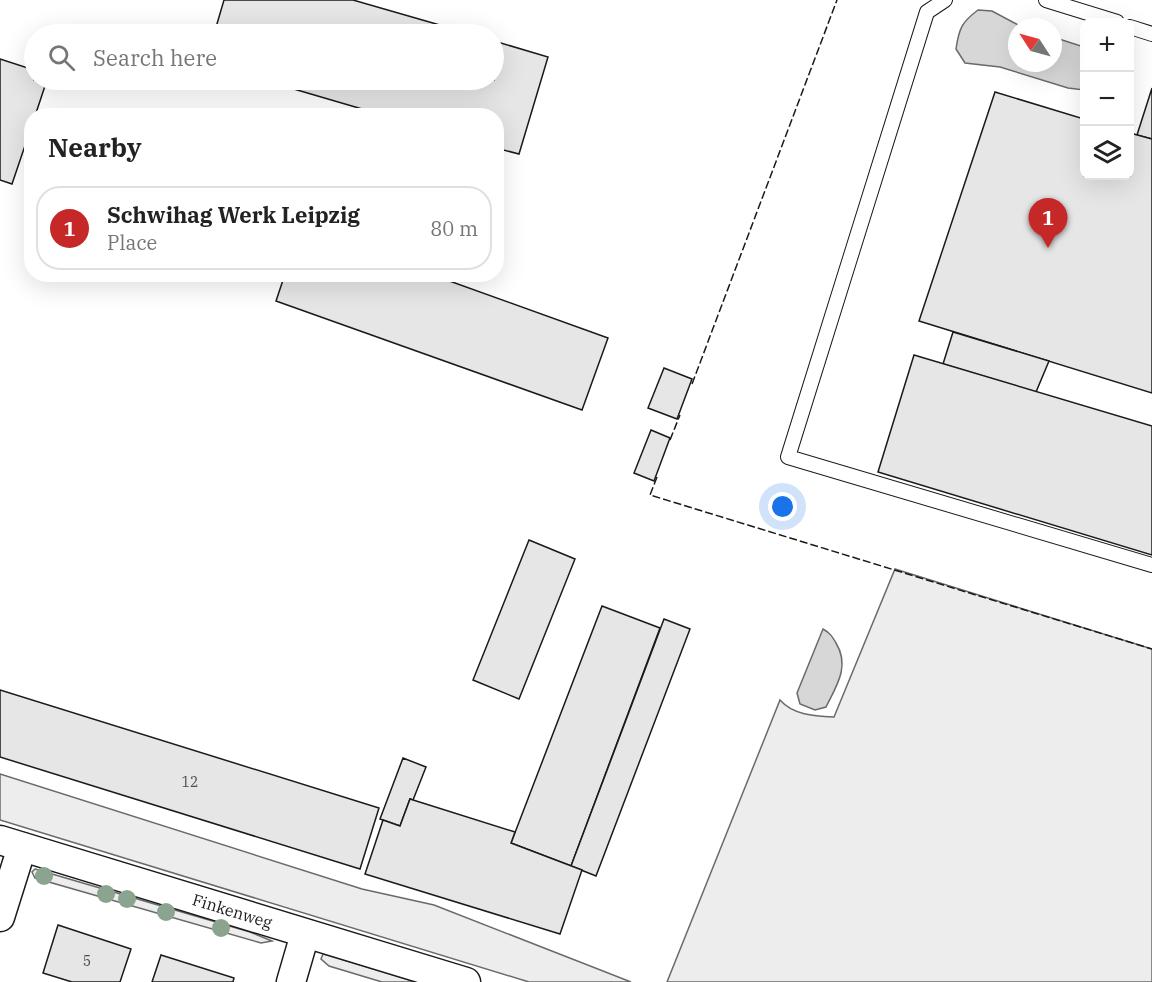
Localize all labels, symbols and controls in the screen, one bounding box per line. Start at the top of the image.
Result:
north arrow [1008,18,1062,72]
map controls [1080,18,1134,180]
button: + [1080,18,1134,72]
search box [24,24,504,90]
icon: search [45,41,78,74]
text: Search here [93,43,217,72]
button: − [1080,72,1134,126]
button: layers [1080,126,1134,180]
text: Nearby [48,130,142,164]
pin: 1 [1028,198,1068,248]
text: Schwihag Werk Leipzig [107,200,360,229]
text: 1 [64,215,76,242]
text: 80 m [430,215,478,242]
text: Place [107,229,157,256]
your location [768,492,797,521]
house number: 12 [182,773,198,791]
street label: Finkenweg [190,889,275,932]
house number: 5 [83,952,91,970]

